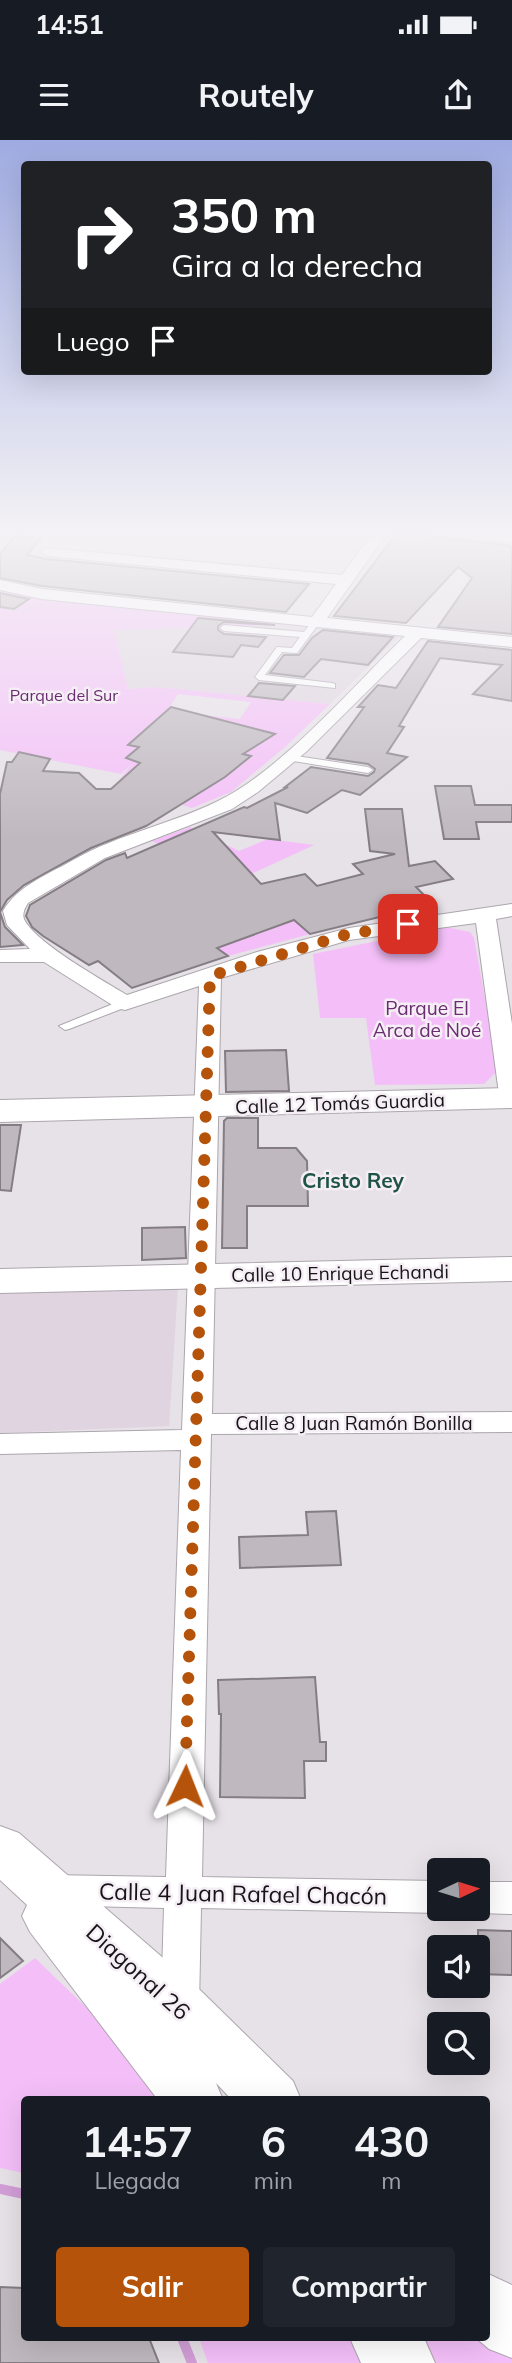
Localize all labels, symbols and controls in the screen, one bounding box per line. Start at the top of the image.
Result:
text: 14:51 [35,8,104,41]
text: Routely [198,75,314,115]
icon: menu [35,76,73,114]
icon: share [439,76,477,114]
text: 350 m [171,184,317,245]
icon: right [56,189,147,280]
text: Gira a la derecha [171,245,423,285]
icon: arrive [144,322,182,360]
text: Luego [56,325,130,358]
park label: Parque del Sur [10,685,118,705]
pin [378,894,438,954]
icon: arrive [389,905,427,943]
park label: Parque El Arca de Noé [373,996,481,1042]
street label: Calle 12 Tomás Guardia [235,1087,445,1119]
district label: Cristo Rey [302,1167,404,1193]
street label: Calle 10 Enrique Echandi [231,1259,449,1287]
street label: Calle 8 Juan Ramón Bonilla [235,1411,473,1435]
position arrow [148,1749,222,1823]
north arrow [427,1858,490,1922]
map controls [427,1858,490,2075]
street label: Calle 4 Juan Rafael Chacón [99,1876,387,1911]
street label: Diagonal 26 [80,1917,196,2026]
button: sound [427,1935,490,1998]
button: search [427,2012,490,2075]
text: 14:57 [82,2115,193,2168]
text: 6 [261,2115,286,2168]
text: 430 [354,2115,429,2168]
text: Llegada [94,2166,180,2195]
text: min [254,2166,293,2195]
text: m [381,2166,402,2195]
button: Salir [56,2247,249,2327]
button: Compartir [263,2247,455,2327]

